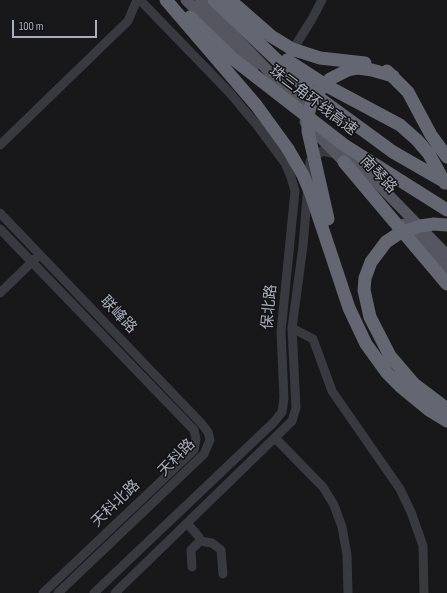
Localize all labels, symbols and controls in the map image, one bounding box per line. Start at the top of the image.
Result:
scale bar [14,12,99,38]
text: 100 m [19,19,44,34]
street label: 珠三角环线高速 [266,62,360,140]
street label: 南琴路 [356,153,400,197]
street label: 保北路 [259,284,281,330]
street label: 联峰路 [96,293,140,337]
street label: 天科路 [155,436,199,480]
street label: 天科北路 [88,477,144,531]

